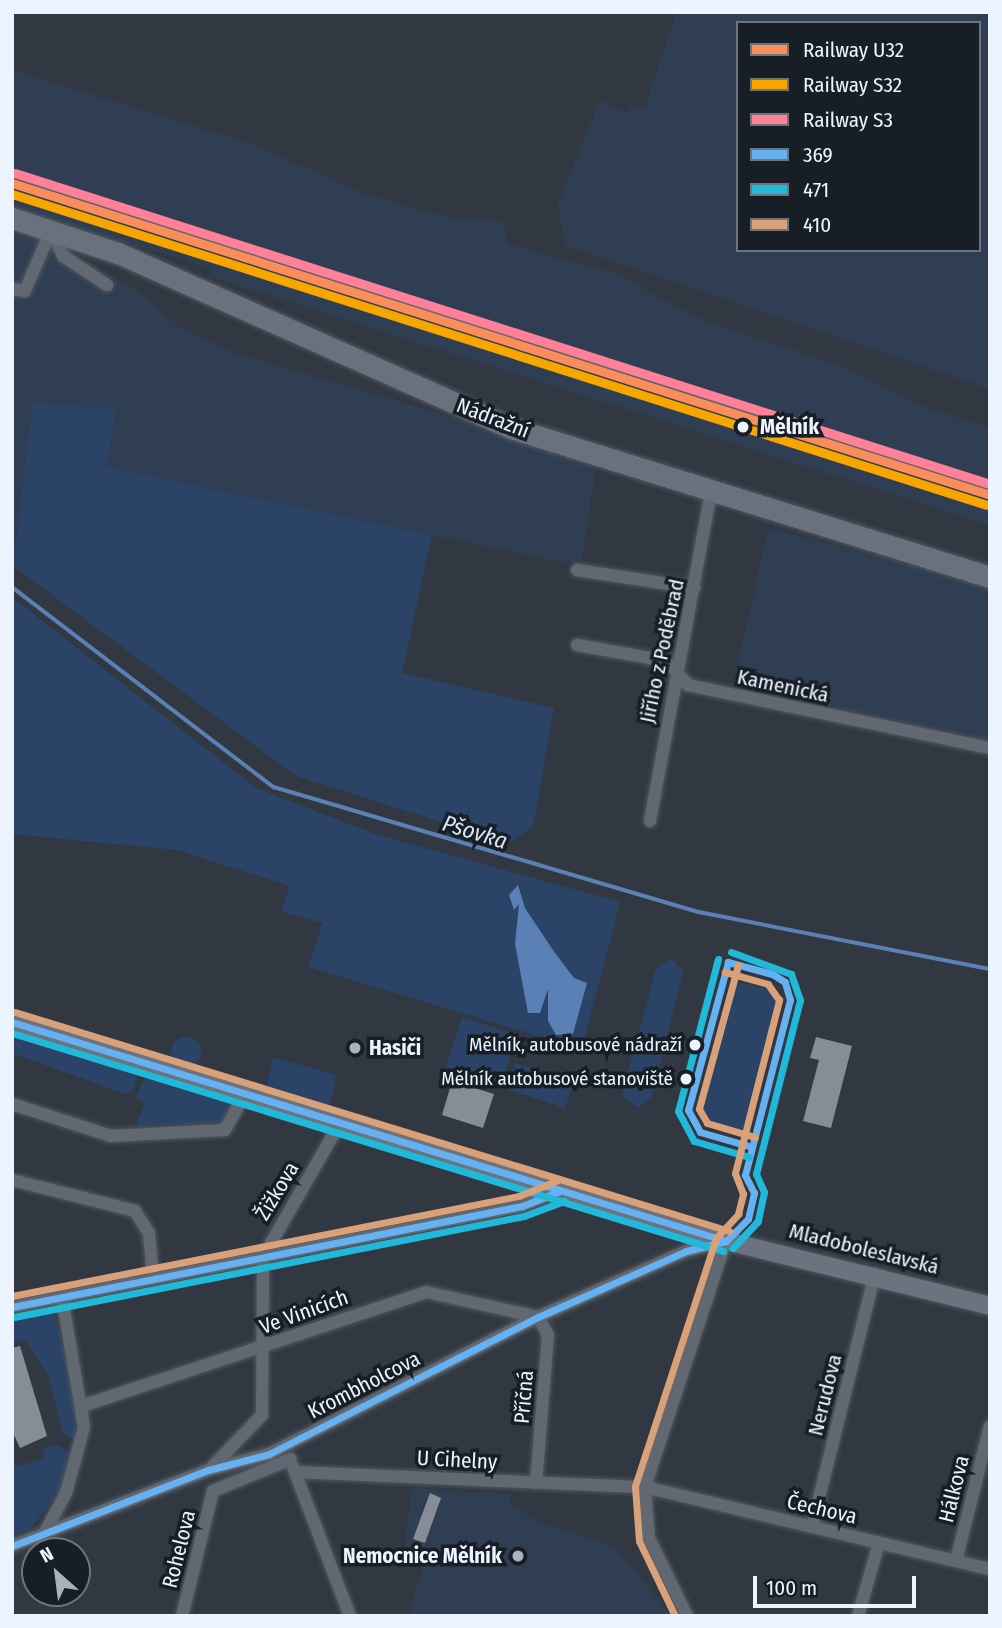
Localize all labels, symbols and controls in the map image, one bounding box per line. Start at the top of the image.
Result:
legend [736,21,981,252]
text: Railway U32 [803,37,904,63]
text: Railway S32 [803,72,902,98]
text: Railway S3 [803,107,893,133]
text: 369 [803,142,833,168]
text: 471 [803,177,829,203]
text: 410 [803,212,831,238]
street label: Nádražní [453,393,533,443]
place label: Mělník [760,414,819,440]
marker: Mělník [732,416,754,438]
street label: Jiřího z Poděbrad [634,577,690,725]
street label: Kamenická [735,664,831,708]
water label: Pšovka [439,809,511,855]
place label: Mělník, autobusové nádraží [469,1034,682,1056]
place label: Hasiči [369,1035,421,1061]
marker: Mělník, autobusové nádraží [688,1038,702,1052]
marker: Hasiči [347,1040,363,1056]
place label: Mělník autobusové stanoviště [441,1068,673,1090]
marker: Mělník autobusové stanoviště [679,1072,693,1086]
street label: Žižkova [250,1157,304,1225]
street label: Mladoboleslavská [787,1218,941,1280]
street label: Ve Vinicích [256,1284,352,1340]
street label: Krombholcova [304,1346,424,1424]
street label: Nerudova [803,1352,847,1438]
street label: Příčná [509,1369,539,1425]
street label: U Cihelny [416,1445,498,1475]
street label: Hálkova [934,1453,974,1525]
street label: Čechova [785,1489,859,1529]
street label: Rohelova [157,1507,201,1591]
north arrow [21,1537,91,1607]
text: N [36,1542,57,1568]
place label: Nemocnice Mělník [343,1543,502,1569]
marker: Nemocnice Mělník [508,1546,528,1566]
scale bar [757,1562,920,1606]
text: 100 m [766,1575,817,1601]

